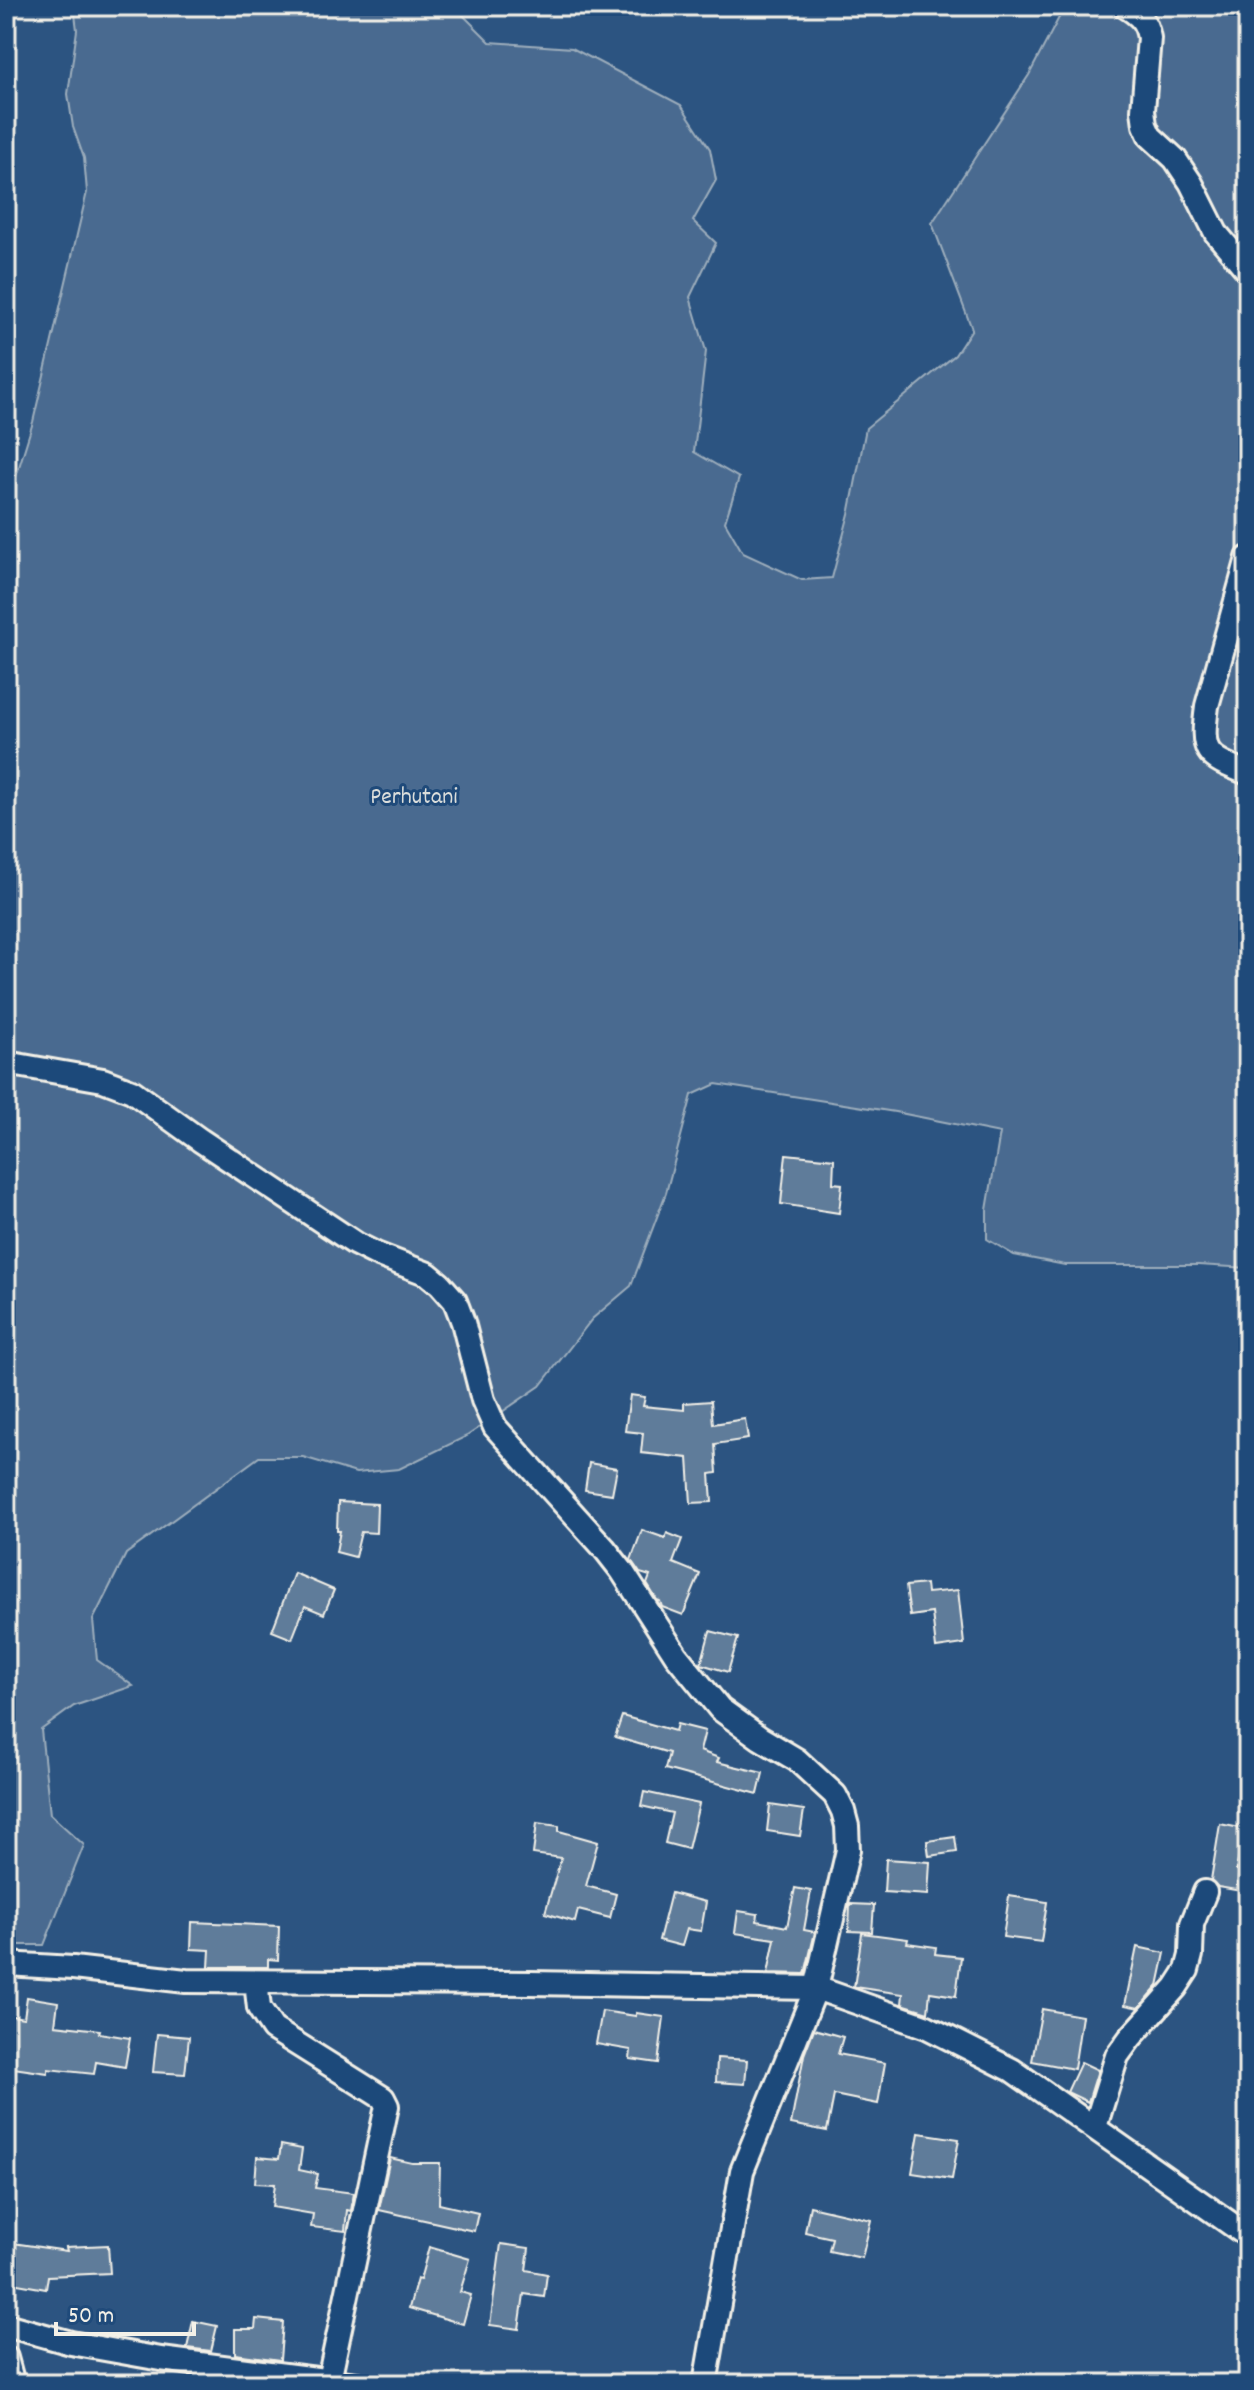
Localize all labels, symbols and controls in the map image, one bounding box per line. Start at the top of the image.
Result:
park label: Perhutani [370,781,458,815]
scale bar [56,2286,194,2336]
text: 50 m [68,2300,114,2334]

